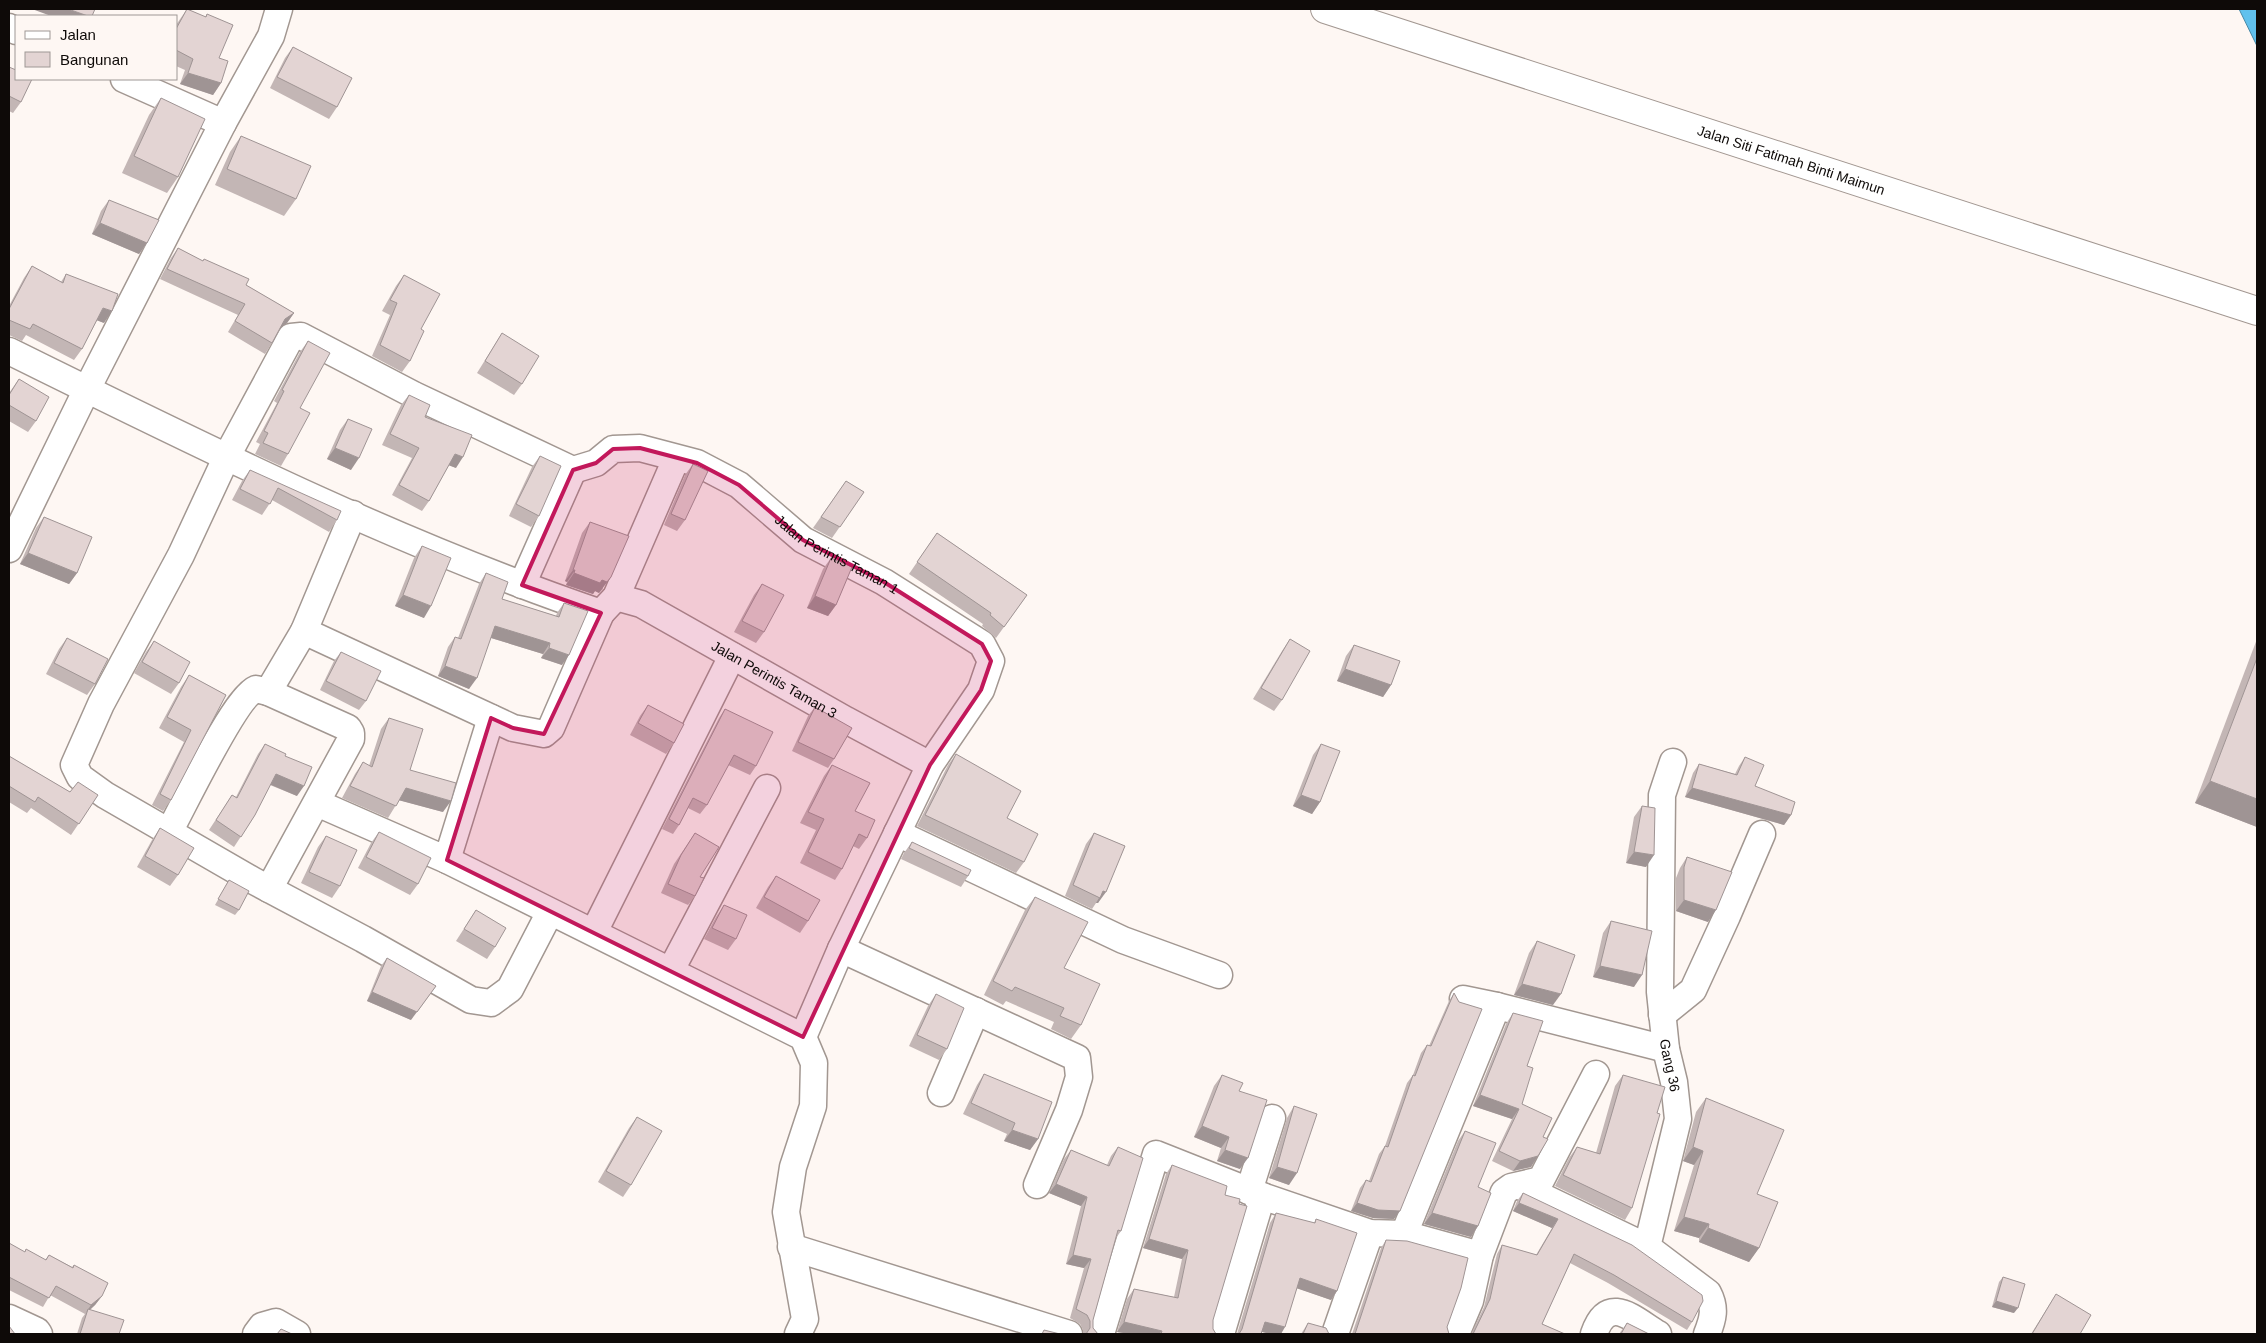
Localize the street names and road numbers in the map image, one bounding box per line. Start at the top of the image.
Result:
street label: Jalan Siti Fatimah Binti Maimun [1695,122,1887,198]
street label: Jalan Perintis Taman 1 [772,512,902,597]
street label: Jalan Perintis Taman 3 [709,638,840,721]
street label: Gang 36 [1657,1038,1683,1093]

